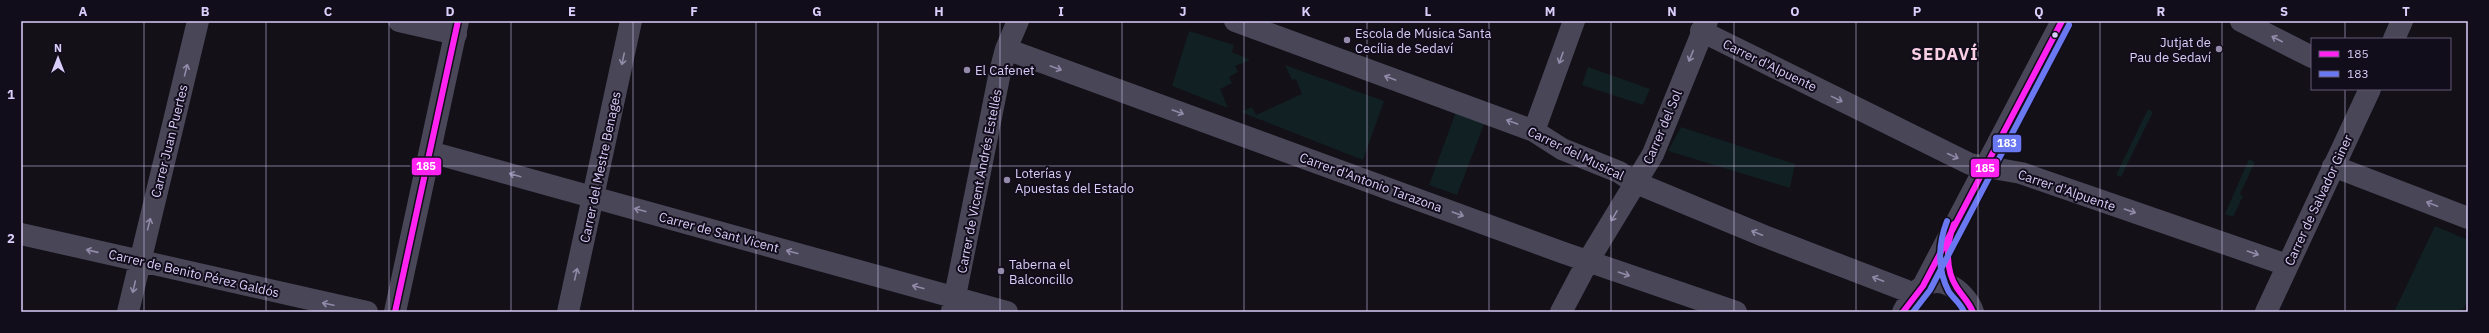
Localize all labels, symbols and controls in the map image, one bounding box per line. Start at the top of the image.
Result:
text: A [79,3,88,20]
text: B [201,3,210,20]
text: C [324,3,333,20]
text: D [445,3,455,20]
text: E [568,3,576,20]
text: F [690,3,698,20]
text: G [812,3,822,20]
text: H [934,3,944,20]
text: I [1058,3,1064,20]
text: J [1179,3,1187,20]
text: K [1301,3,1311,20]
text: L [1425,3,1432,20]
text: M [1545,3,1555,20]
text: N [1667,3,1677,20]
text: O [1790,3,1800,20]
text: P [1913,3,1922,20]
text: Q [2034,3,2044,20]
text: R [2157,3,2166,20]
text: S [2280,3,2288,20]
text: T [2402,3,2410,20]
place label: Escola de Música Santa Cecília de Sedaví [1355,25,1491,57]
unlabelled marker [2050,30,2060,40]
place label: Jutjat de Pau de Sedaví [2129,34,2212,66]
marker: Escola de Música Santa Cecília de Sedaví [1342,35,1352,45]
street label: Carrer d'Alpuente [1720,35,1820,96]
one-way arrow [2271,35,2283,42]
north arrow [38,38,78,78]
legend [2311,38,2451,90]
text: N [54,41,62,55]
district label: SEDAVÍ [1911,43,1979,65]
marker: Jutjat de Pau de Sedaví [2214,44,2224,54]
text: 185 [2347,46,2369,61]
one-way arrow [1687,50,1695,62]
one-way arrow [1557,51,1564,64]
one-way arrow [619,52,627,65]
place label: El Cafenet [975,62,1035,79]
one-way arrow [183,64,190,77]
one-way arrow [1050,64,1062,72]
marker: El Cafenet [962,65,972,75]
text: 183 [2347,66,2369,81]
one-way arrow [1383,74,1396,81]
street label: Carrer Juan Puertes [147,83,192,199]
text: 1 [7,86,15,103]
street label: Carrer de Vicent Andrés Estellés [953,87,1006,275]
street label: Carrer del Sol [1639,87,1686,167]
street label: Carrer del Mestre Benages [576,90,625,244]
one-way arrow [1830,95,1842,103]
one-way arrow [1172,109,1184,117]
one-way arrow [1506,118,1518,126]
street label: Carrer del Musical [1525,123,1627,184]
street label: Carrer de Salvador Giner [2281,132,2356,268]
line badge: 183 [1992,134,2022,153]
text: 183 [1997,136,2017,150]
street label: Carrer d'Antonio Tarazona [1297,149,1445,216]
one-way arrow [1947,153,1959,160]
line badge: 185 [411,157,442,176]
line badge: 185 [1970,158,2000,178]
text: 185 [416,159,436,173]
text: 185 [1975,161,1995,175]
place label: Loterías y Apuestas del Estado [1015,165,1134,197]
street label: Carrer d'Alpuente [2016,166,2118,215]
one-way arrow [509,171,522,178]
marker: Loterías y Apuestas del Estado [1002,175,1012,185]
one-way arrow [2426,200,2438,208]
one-way arrow [634,206,647,213]
one-way arrow [2124,207,2136,215]
street label: Carrer de Sant Vicent [657,208,781,257]
one-way arrow [1610,210,1618,222]
one-way arrow [1452,211,1465,218]
one-way arrow [145,218,153,231]
one-way arrow [1751,229,1763,236]
text: 2 [7,230,15,247]
one-way arrow [86,246,99,254]
street label: Carrer de Benito Pérez Galdós [107,246,281,301]
one-way arrow [786,248,799,255]
one-way arrow [2246,250,2259,257]
place label: Taberna el Balconcillo [1009,256,1073,288]
marker: Taberna el Balconcillo [996,266,1006,276]
one-way arrow [573,268,581,281]
one-way arrow [1618,271,1631,278]
one-way arrow [1873,275,1885,283]
one-way arrow [129,280,137,293]
one-way arrow [911,283,924,290]
one-way arrow [322,299,335,307]

